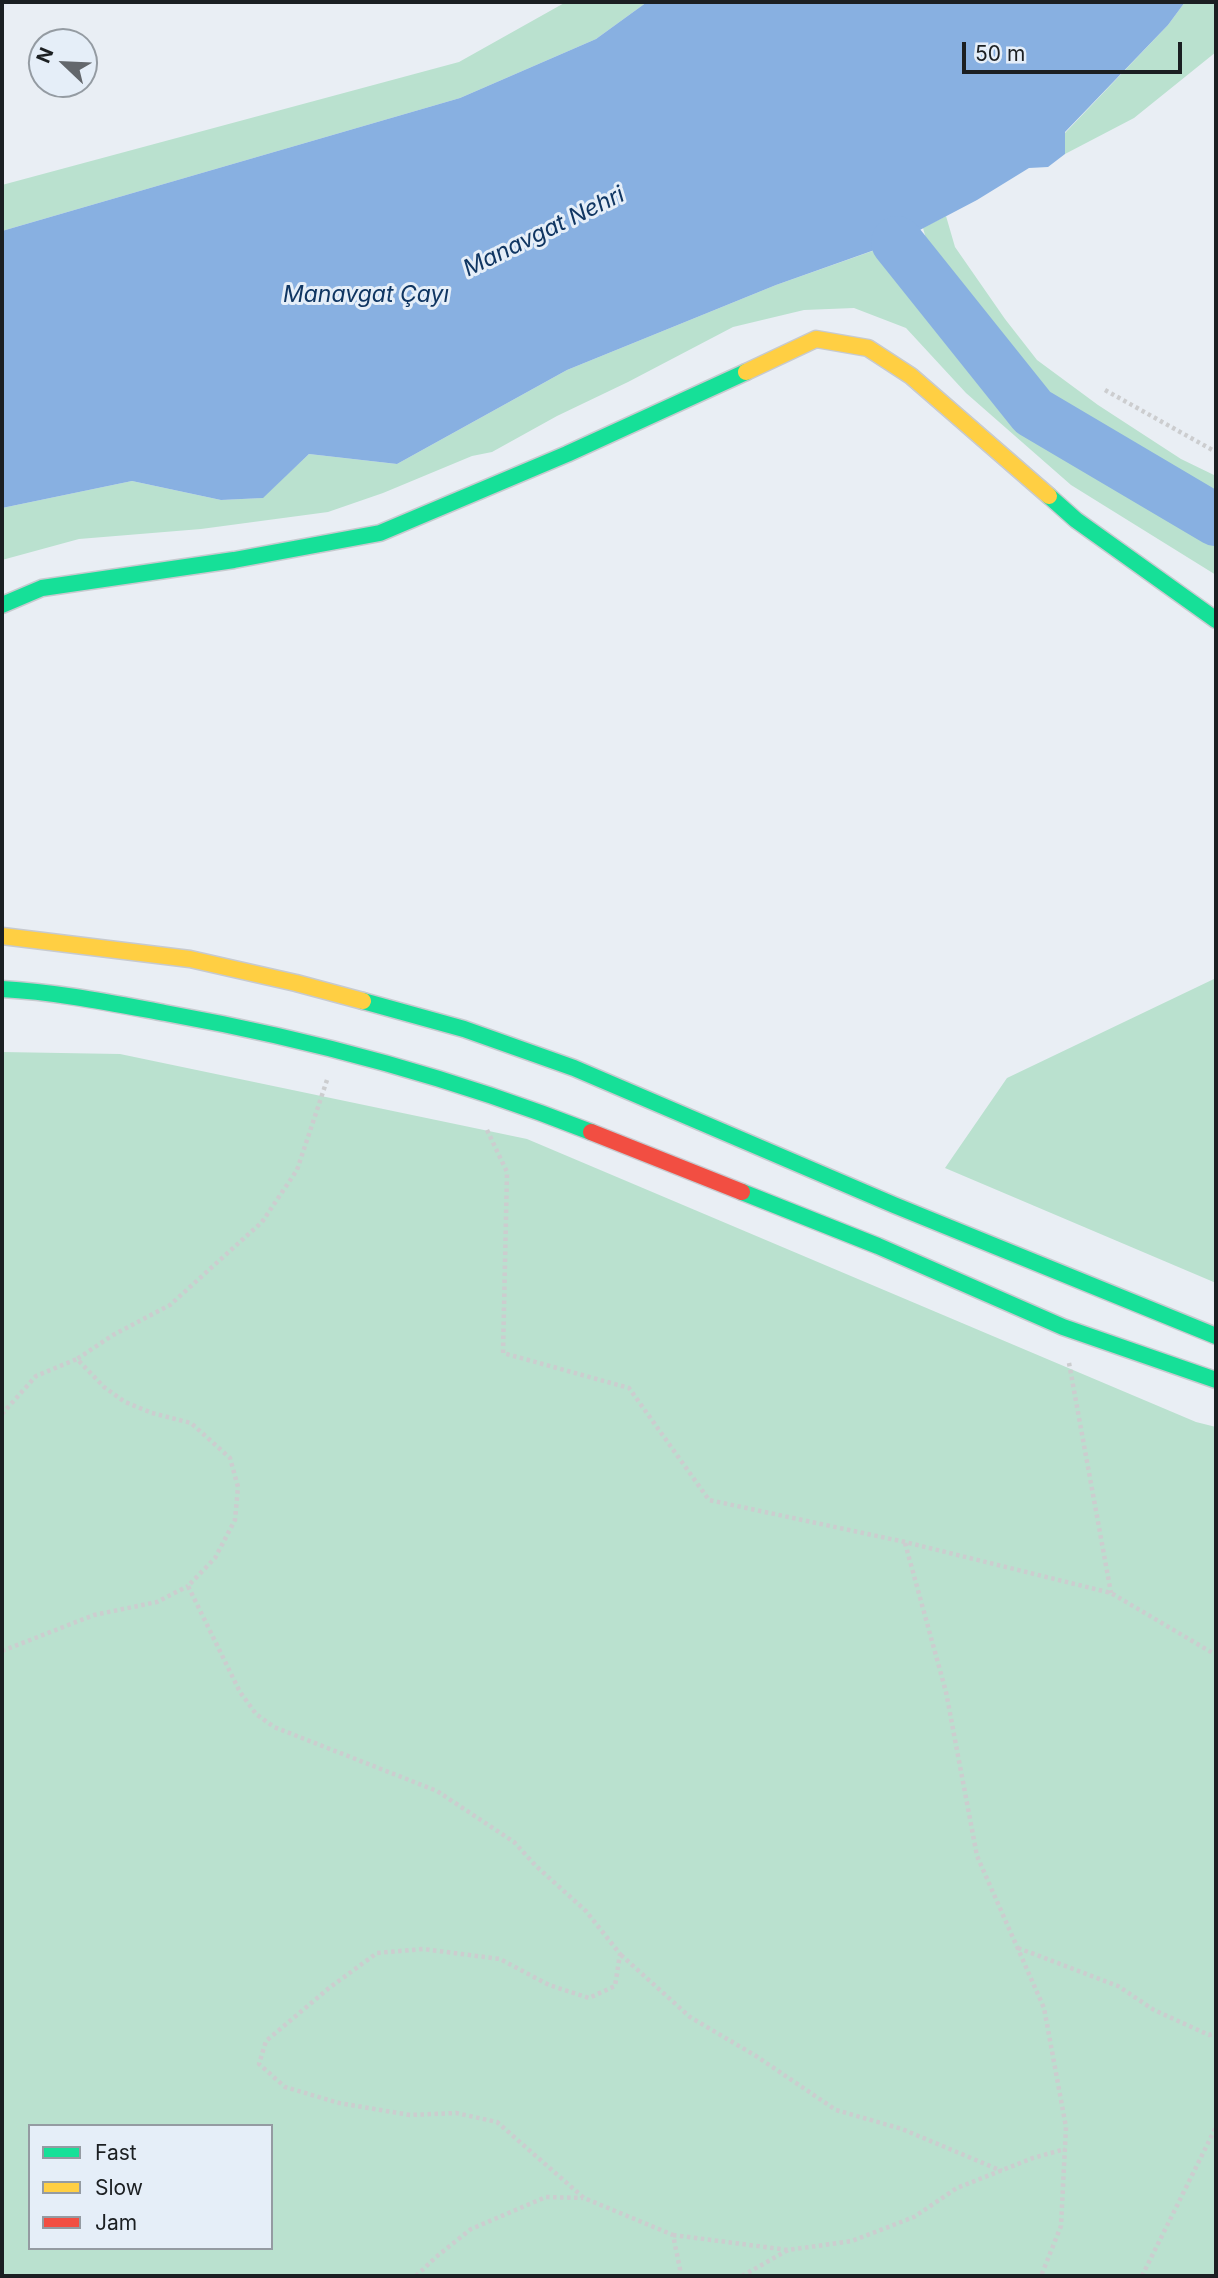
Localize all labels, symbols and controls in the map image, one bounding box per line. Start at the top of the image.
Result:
north arrow [28,28,98,98]
scale bar [966,28,1186,72]
text: 50 m [975,41,1025,66]
text: N [32,44,58,67]
water label: Manavgat Nehri [459,181,629,283]
water label: Manavgat Çayı [283,281,449,309]
legend [28,2124,273,2250]
text: Fast [95,2140,137,2165]
text: Slow [95,2175,143,2200]
text: Jam [95,2210,137,2235]

